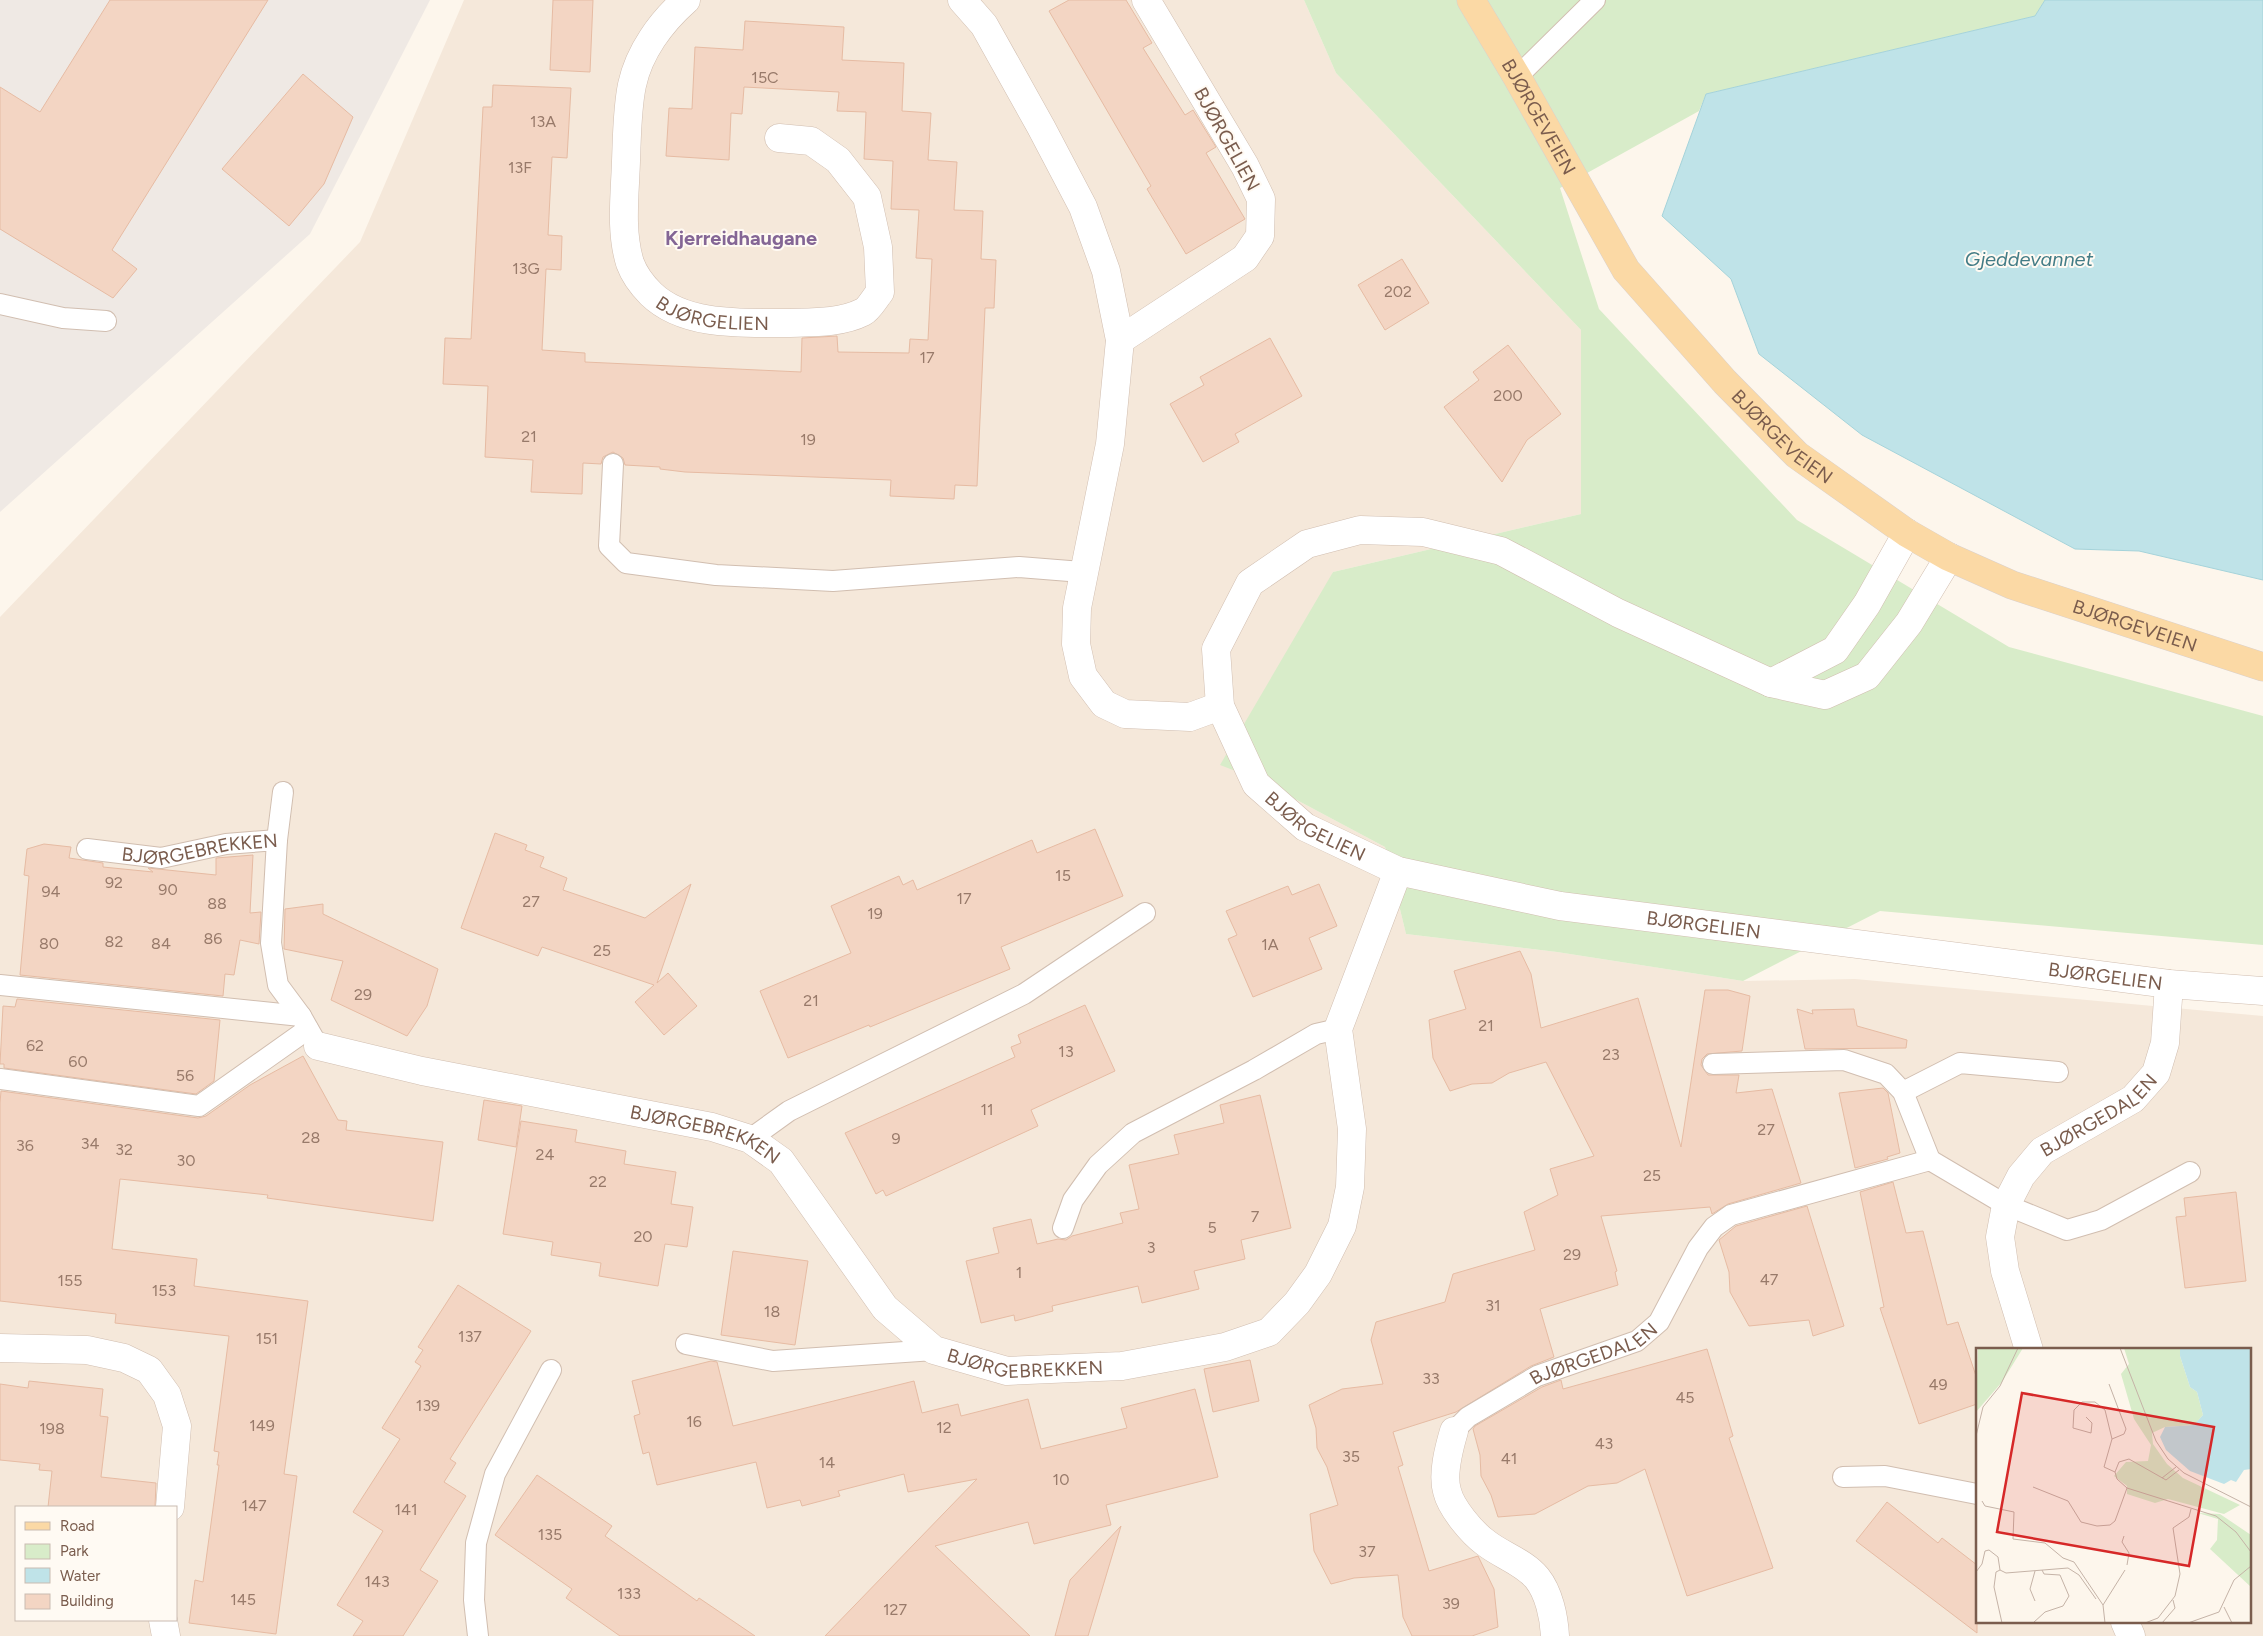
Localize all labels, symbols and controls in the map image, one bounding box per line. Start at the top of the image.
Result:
street label: BJØRGEVEIEN [1497,54,1581,178]
house number: 15C [751,68,779,87]
street label: BJØRGELIEN [1189,83,1265,195]
house number: 13A [530,112,556,131]
house number: 13F [508,158,532,177]
district label: Kjerreidhaugane [665,226,817,250]
water label: Gjeddevannet [1965,247,2094,271]
house number: 13G [512,259,540,278]
house number: 202 [1384,282,1412,301]
street label: BJØRGELIEN [652,291,769,335]
house number: 17 [919,348,935,367]
street label: BJØRGEVEIEN [1727,384,1837,488]
house number: 200 [1493,386,1523,405]
house number: 21 [521,427,537,446]
house number: 19 [800,430,816,449]
street label: BJØRGEVEIEN [2070,594,2200,656]
street label: BJØRGELIEN [1261,786,1369,866]
street label: BJØRGEBREKKEN [120,828,279,870]
house number: 15 [1055,866,1071,885]
house number: 92 [105,873,123,892]
house number: 90 [158,880,178,899]
house number: 94 [42,882,61,901]
house number: 17 [956,889,972,908]
house number: 27 [522,892,540,911]
house number: 88 [207,894,227,913]
house number: 19 [867,904,883,923]
street label: BJØRGELIEN [1645,906,1762,943]
house number: 86 [204,929,222,948]
house number: 82 [105,932,123,951]
house number: 80 [39,934,59,953]
house number: 84 [151,934,171,953]
house number: 1A [1261,935,1279,954]
house number: 25 [593,941,611,960]
street label: BJØRGELIEN [2047,957,2164,995]
house number: 29 [354,985,372,1004]
house number: 21 [803,991,819,1010]
house number: 21 [1478,1016,1494,1035]
house number: 62 [26,1036,44,1055]
house number: 13 [1058,1042,1074,1061]
house number: 23 [1602,1045,1620,1064]
house number: 60 [68,1052,88,1071]
house number: 56 [176,1066,194,1085]
street label: BJØRGEDALEN [2036,1069,2162,1161]
street label: BJØRGEBREKKEN [628,1100,785,1168]
house number: 11 [980,1100,994,1119]
house number: 27 [1757,1120,1775,1139]
house number: 28 [302,1128,320,1147]
house number: 9 [891,1129,901,1148]
house number: 34 [81,1134,99,1153]
house number: 36 [16,1136,34,1155]
house number: 32 [115,1140,133,1159]
house number: 24 [536,1145,554,1164]
house number: 30 [177,1151,195,1170]
house number: 25 [1643,1166,1661,1185]
house number: 22 [589,1172,607,1191]
house number: 7 [1251,1207,1260,1226]
house number: 5 [1207,1218,1217,1237]
house number: 20 [633,1227,653,1246]
house number: 3 [1147,1238,1155,1257]
house number: 29 [1563,1245,1581,1264]
house number: 1 [1016,1263,1022,1282]
house number: 47 [1760,1270,1779,1289]
house number: 155 [57,1271,83,1290]
house number: 153 [152,1281,176,1300]
house number: 31 [1485,1296,1501,1315]
house number: 18 [764,1302,780,1321]
street label: BJØRGEDALEN [1525,1317,1662,1389]
house number: 137 [458,1327,482,1346]
house number: 151 [256,1329,278,1348]
street label: BJØRGEBREKKEN [945,1343,1104,1382]
inset map [1976,1348,2250,1624]
house number: 33 [1422,1369,1440,1388]
house number: 49 [1929,1375,1948,1394]
house number: 45 [1675,1388,1695,1407]
house number: 139 [416,1396,440,1415]
house number: 16 [686,1412,702,1431]
house number: 149 [249,1416,275,1435]
house number: 12 [936,1418,952,1437]
house number: 198 [39,1419,65,1438]
house number: 43 [1595,1434,1613,1453]
house number: 35 [1342,1447,1360,1466]
house number: 41 [1501,1449,1517,1468]
house number: 14 [819,1453,835,1472]
house number: 10 [1053,1470,1069,1489]
house number: 147 [241,1496,267,1515]
house number: 141 [394,1500,418,1519]
legend [15,1506,178,1621]
text: Road [60,1517,95,1535]
house number: 135 [538,1525,562,1544]
text: Park [60,1542,89,1560]
house number: 37 [1358,1542,1376,1561]
text: Water [60,1567,100,1585]
house number: 143 [364,1572,390,1591]
house number: 133 [617,1584,641,1603]
house number: 145 [230,1590,256,1609]
text: Building [60,1592,114,1610]
house number: 39 [1442,1594,1460,1613]
house number: 127 [883,1600,907,1619]

